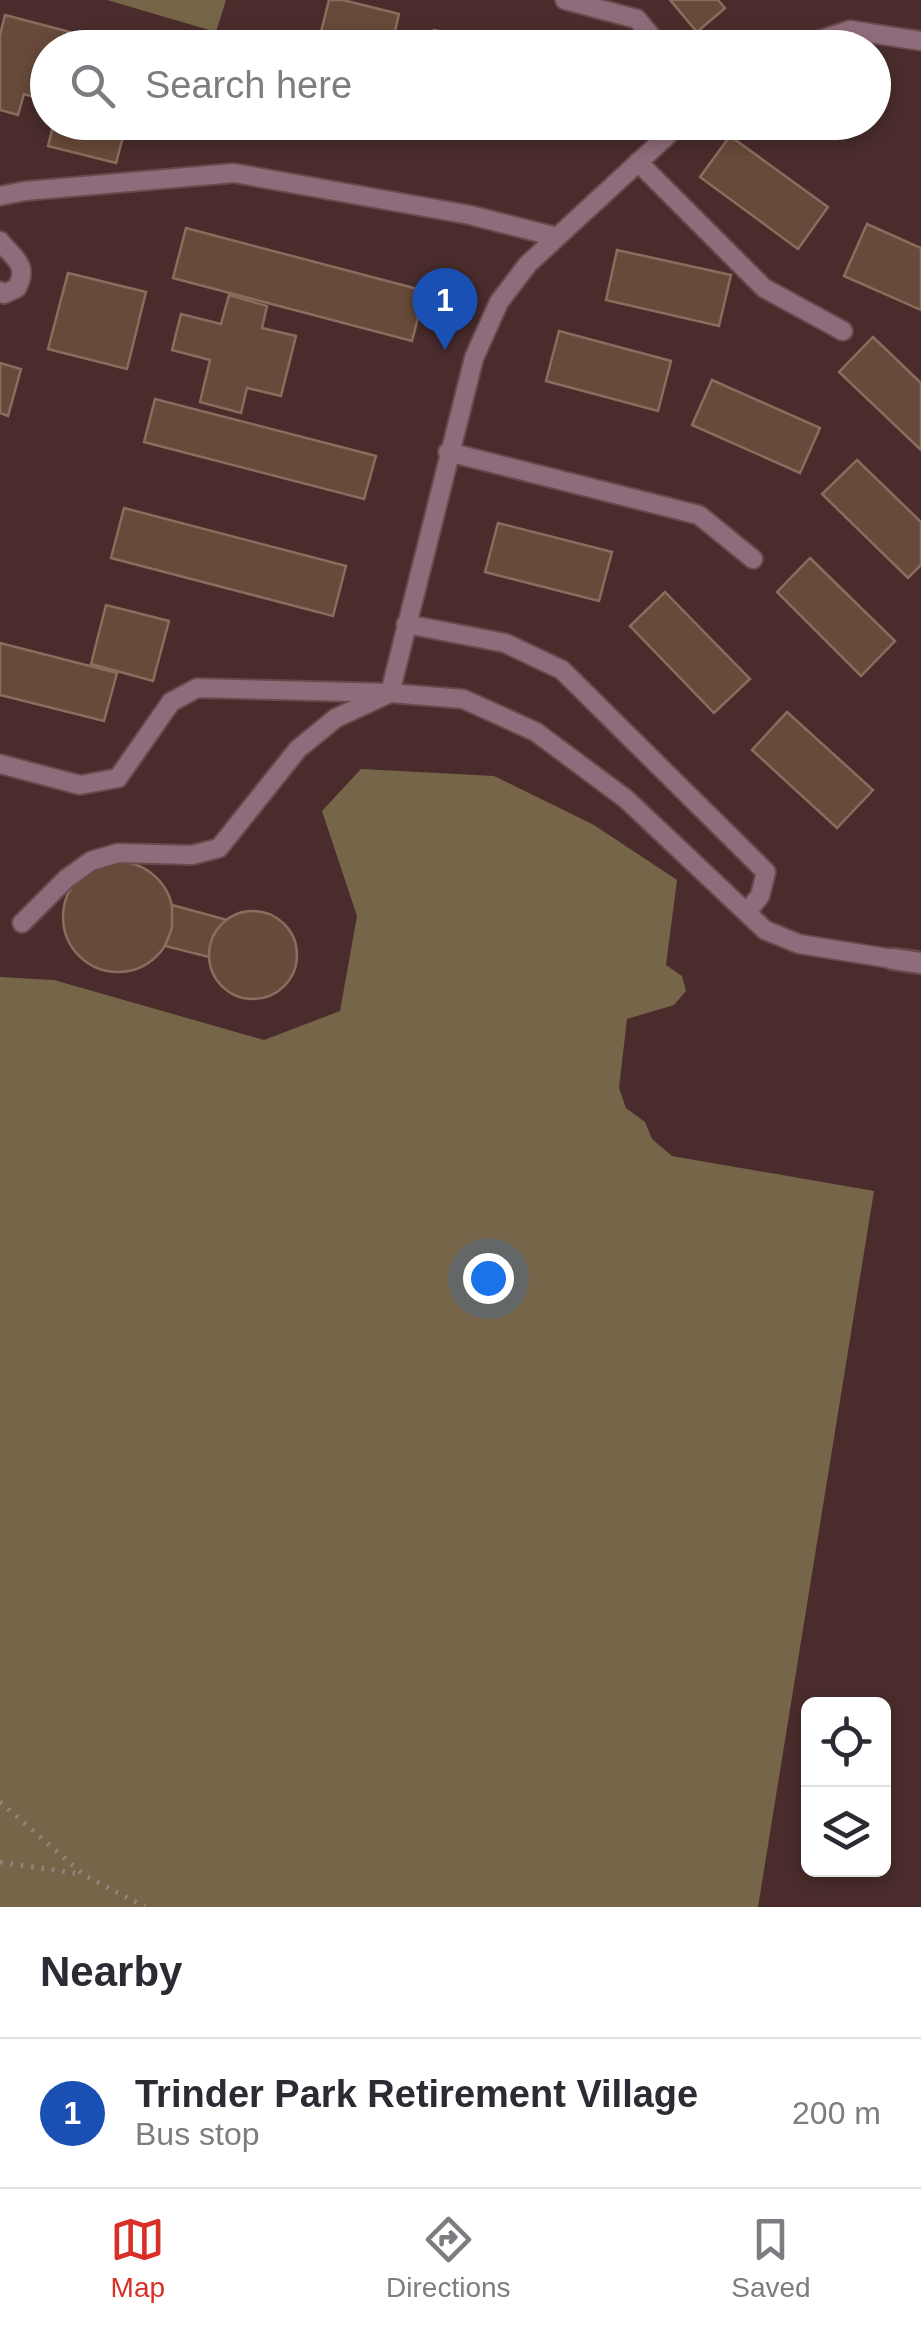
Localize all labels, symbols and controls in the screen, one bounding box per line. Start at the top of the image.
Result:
search box [30,30,891,140]
icon: search [65,58,120,113]
text: Search here [145,64,352,106]
pin: 1 [412,268,478,350]
your location [463,1253,514,1304]
map controls [801,1697,891,1877]
button: locate [801,1697,891,1787]
button: layers [801,1787,891,1877]
text: Nearby [40,1948,182,1995]
text: Trinder Park Retirement Village [135,2073,698,2115]
text: 1 [64,2095,81,2131]
text: 200 m [792,2095,881,2131]
text: Bus stop [135,2116,260,2152]
tab: Map [110,2212,165,2304]
tab: Directions [386,2212,511,2304]
tab: Saved [731,2212,811,2304]

